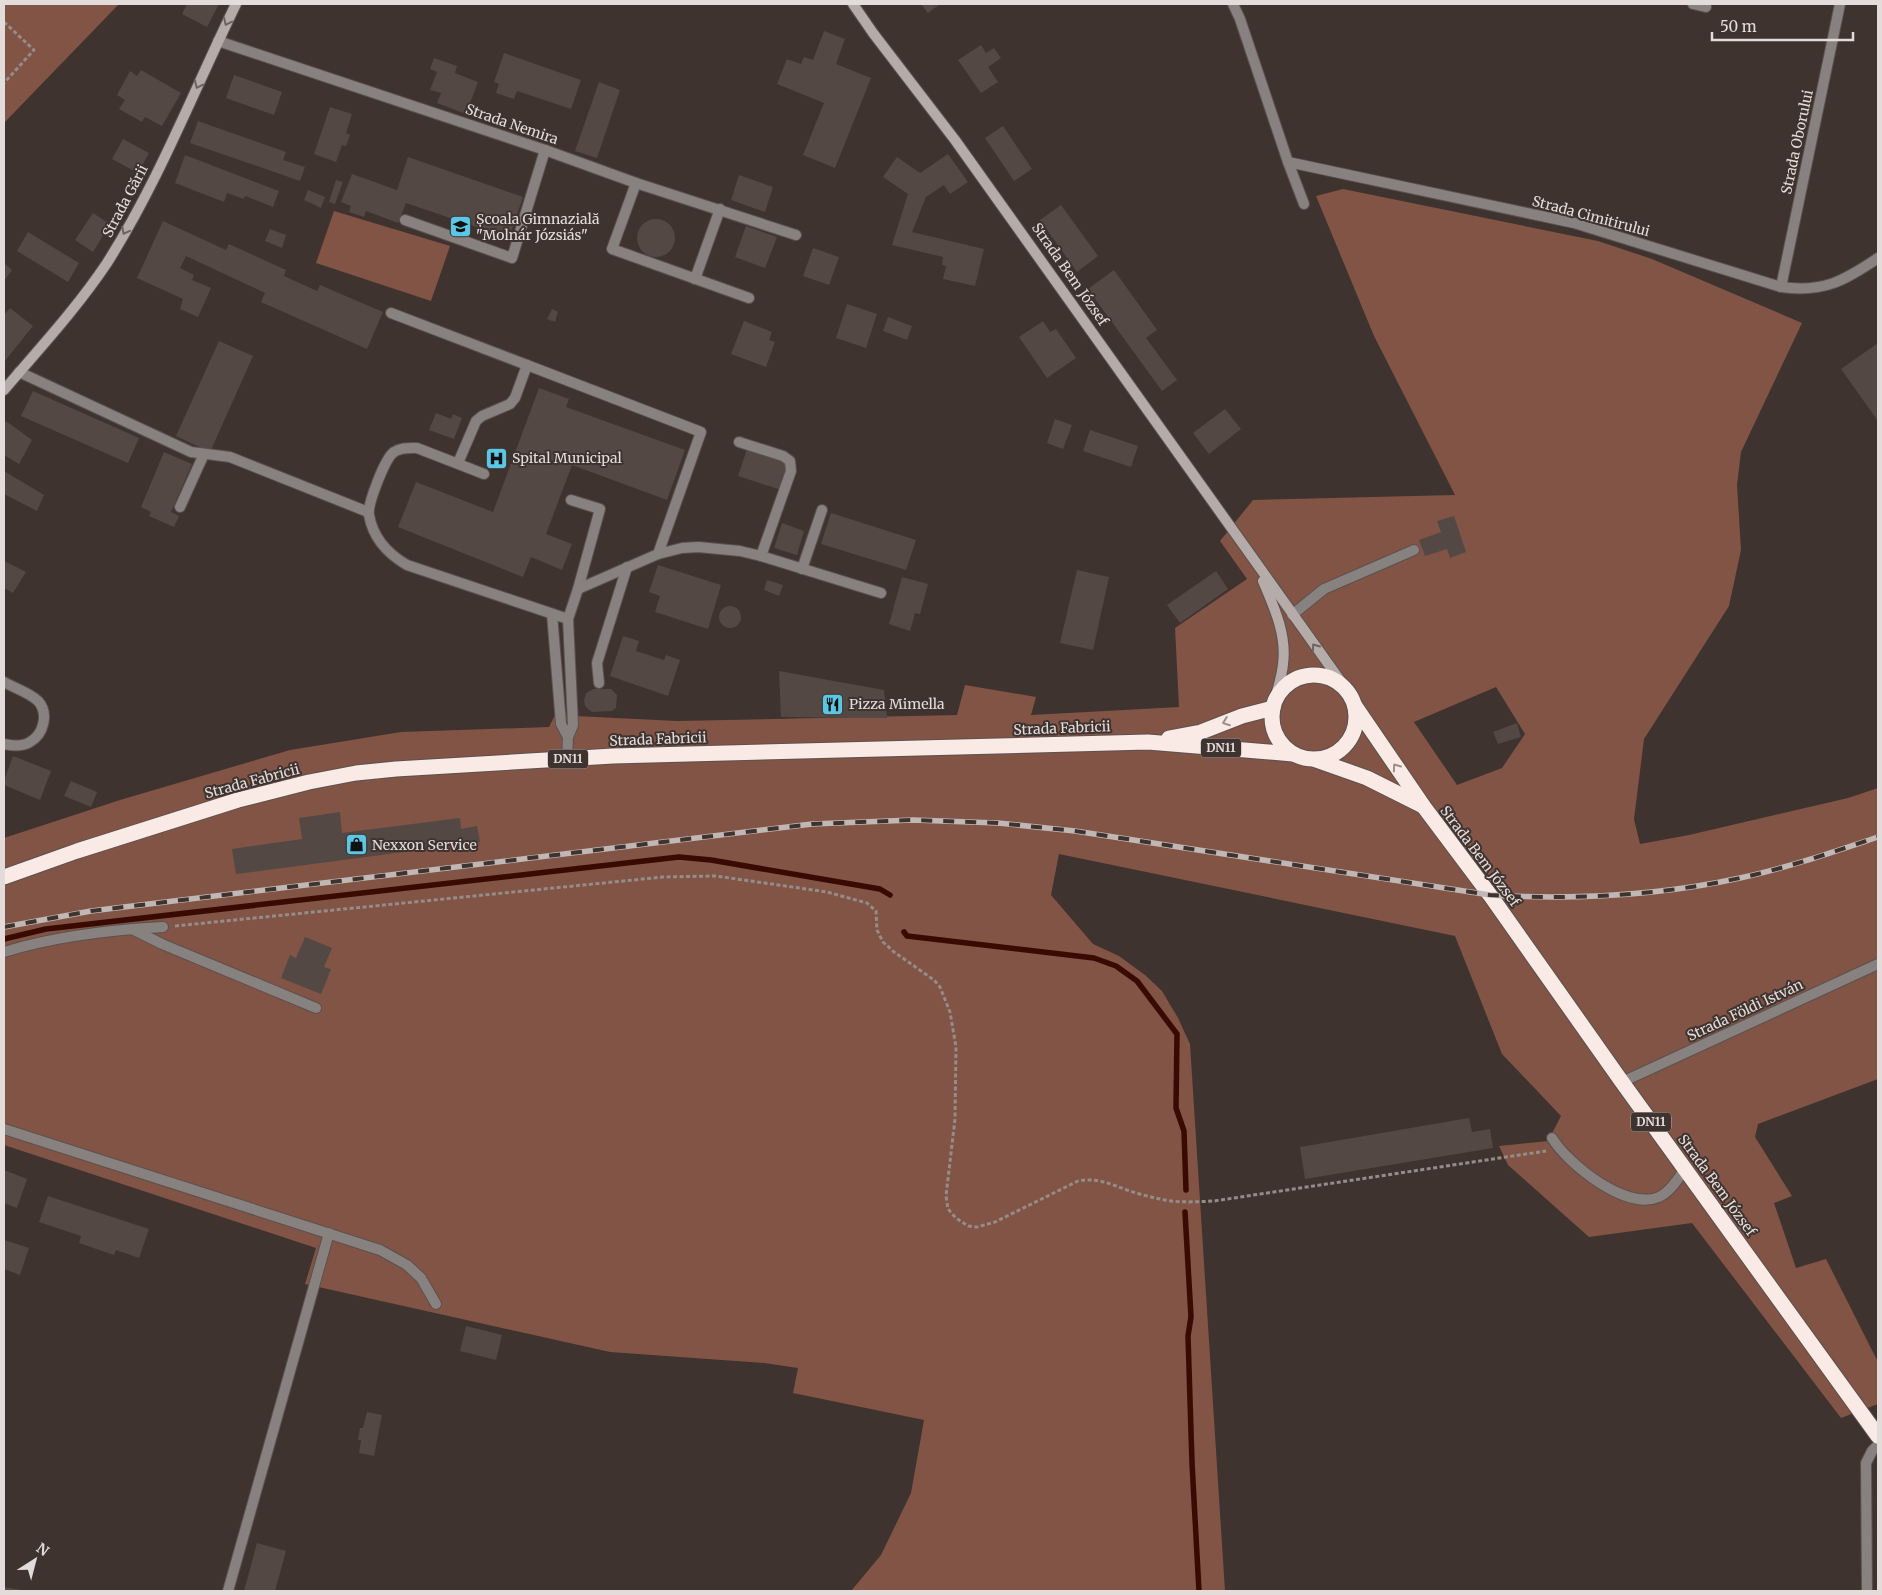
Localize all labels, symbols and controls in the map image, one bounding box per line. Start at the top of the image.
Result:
scale bar [1712,10,1853,42]
one-way arrow [223,17,233,26]
text: 50 m [1720,17,1757,36]
one-way arrow [193,80,204,89]
street label: Strada Oborului [1777,88,1817,196]
street label: Strada Nemira [463,100,561,148]
street label: Strada Gării [98,161,152,240]
street label: Strada Cimitirului [1530,192,1652,240]
place label: Școala Gimnazială "Molnár Józsiás" [476,210,600,244]
school or university icon: Școala Gimnazială "Molnár Józsiás" [448,215,472,239]
street label: Strada Bem József [1028,219,1113,329]
one-way arrow [122,225,132,234]
hospital icon: Spital Municipal [484,446,508,470]
place label: Spital Municipal [512,449,623,467]
one-way arrow [1313,644,1321,653]
restaurant icon: Pizza Mimella [821,692,845,716]
place label: Pizza Mimella [849,695,945,713]
one-way arrow [1222,716,1231,727]
street label: Strada Fabricii [1013,717,1111,739]
street label: Strada Fabricii [609,728,707,750]
road number: DN11 [1201,738,1241,758]
road number: DN11 [548,750,588,769]
street label: Strada Fabricii [203,760,302,802]
one-way arrow [1393,763,1402,773]
street label: Strada Bem József [1436,802,1524,910]
shop icon: Nexxon Service [344,833,368,857]
place label: Nexxon Service [372,836,477,854]
street label: Strada Földi István [1684,975,1806,1045]
road number: DN11 [1631,1112,1671,1132]
street label: Strada Bem József [1674,1131,1760,1240]
north arrow [10,1535,60,1585]
text: N [33,1539,52,1560]

